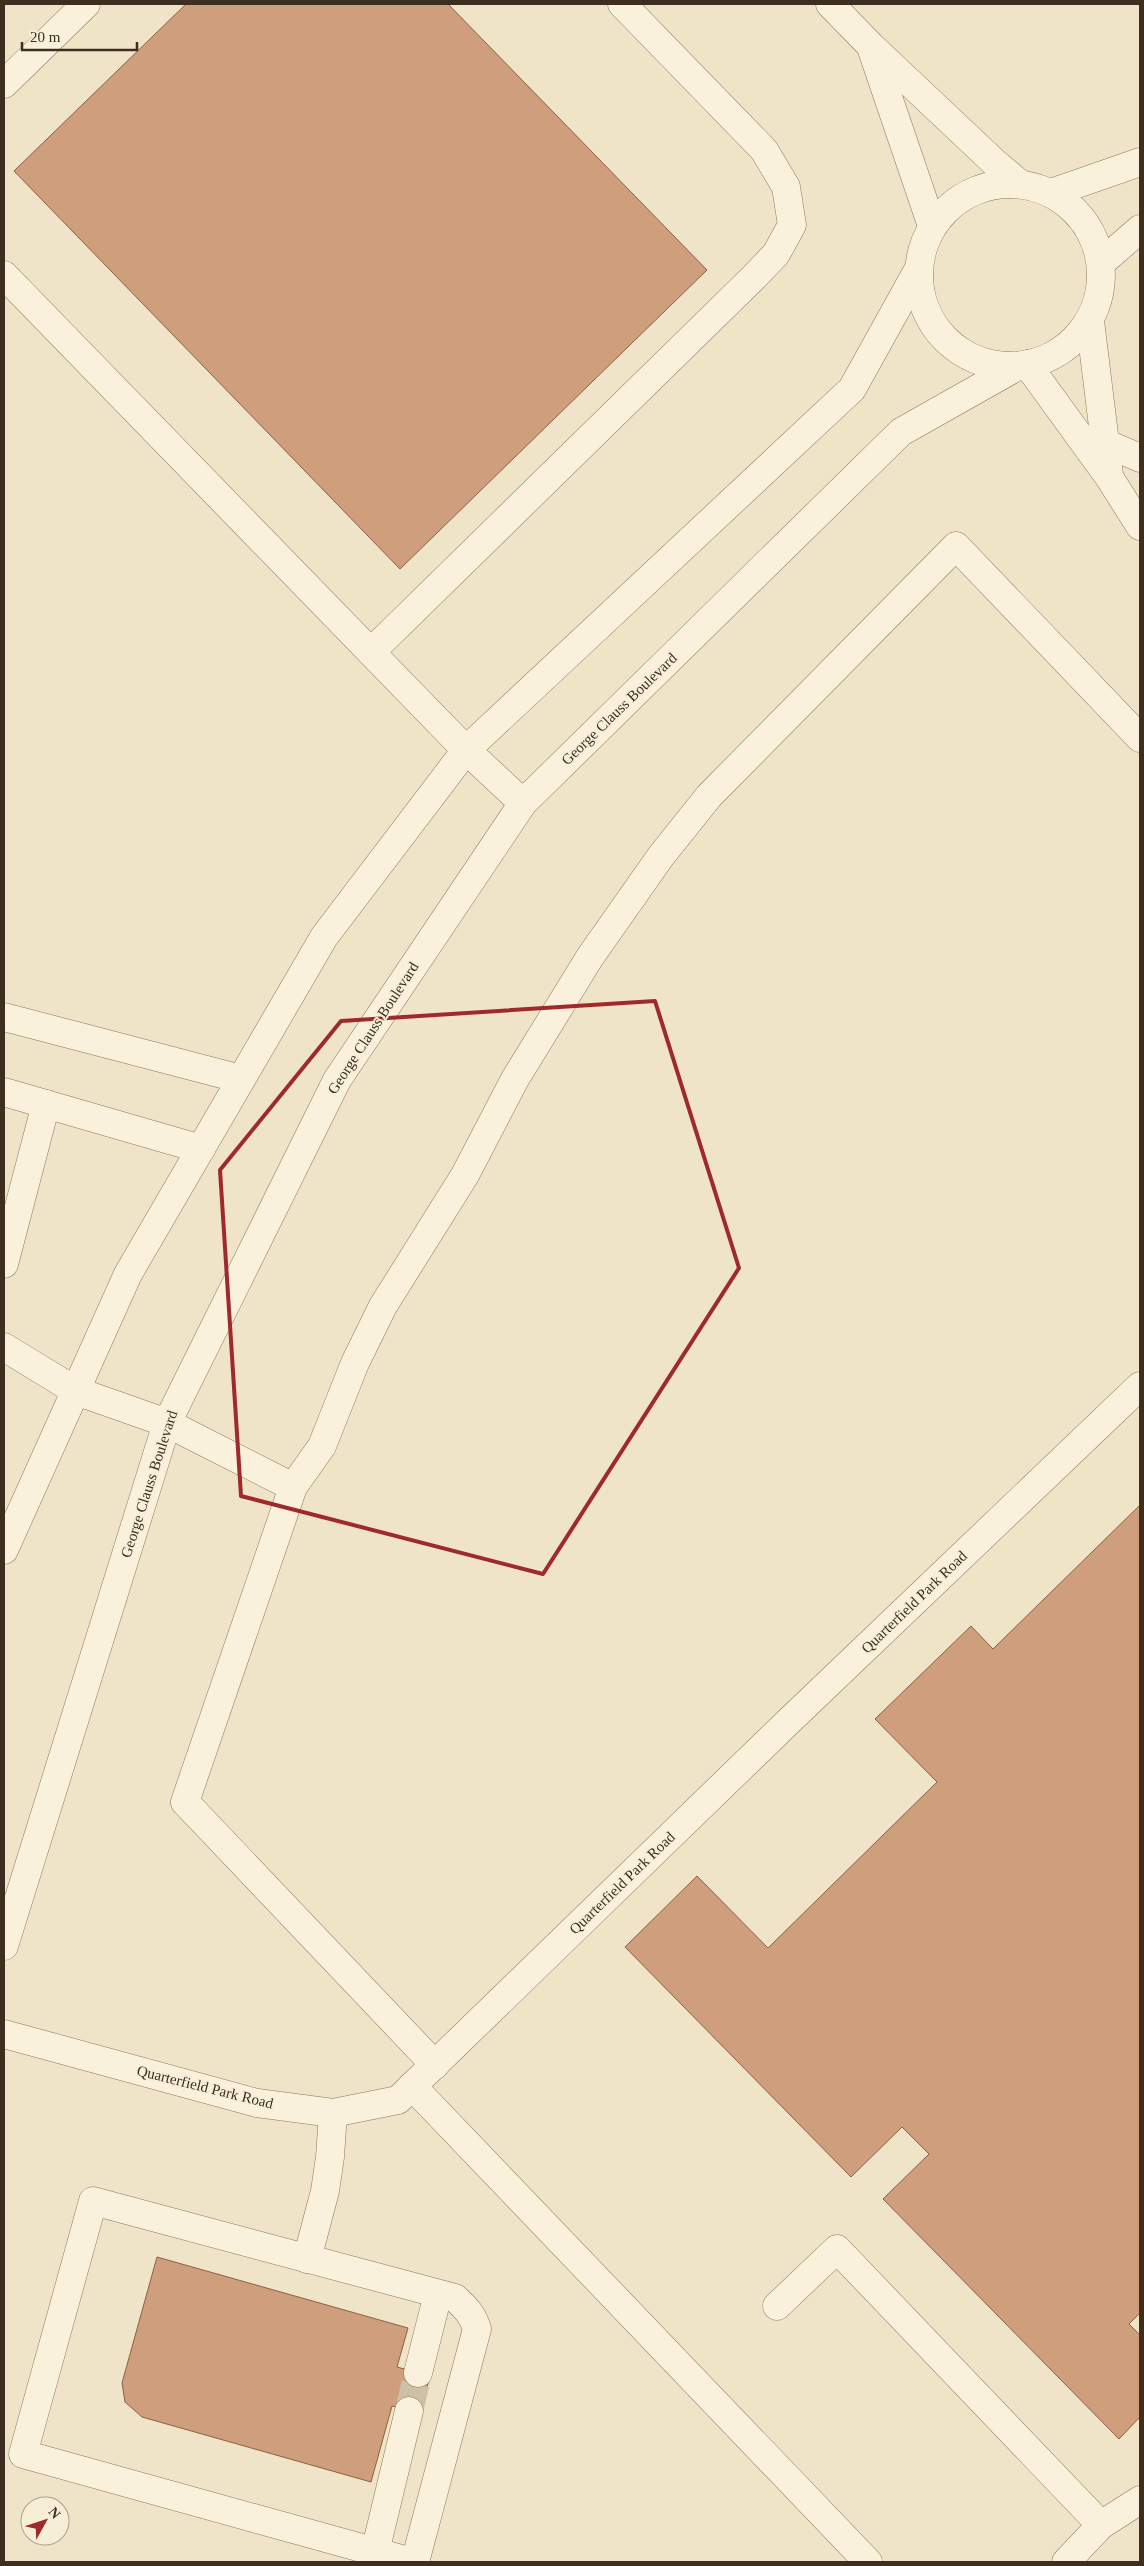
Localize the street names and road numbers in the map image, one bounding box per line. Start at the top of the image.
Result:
street label: George Clauss Boulevard [558,649,680,768]
street label: George Clauss Boulevard [324,959,422,1097]
street label: George Clauss Boulevard [118,1408,181,1560]
street label: Quarterfield Park Road [858,1547,970,1656]
street label: Quarterfield Park Road [566,1828,678,1937]
street label: Quarterfield Park Road [135,2062,275,2112]

